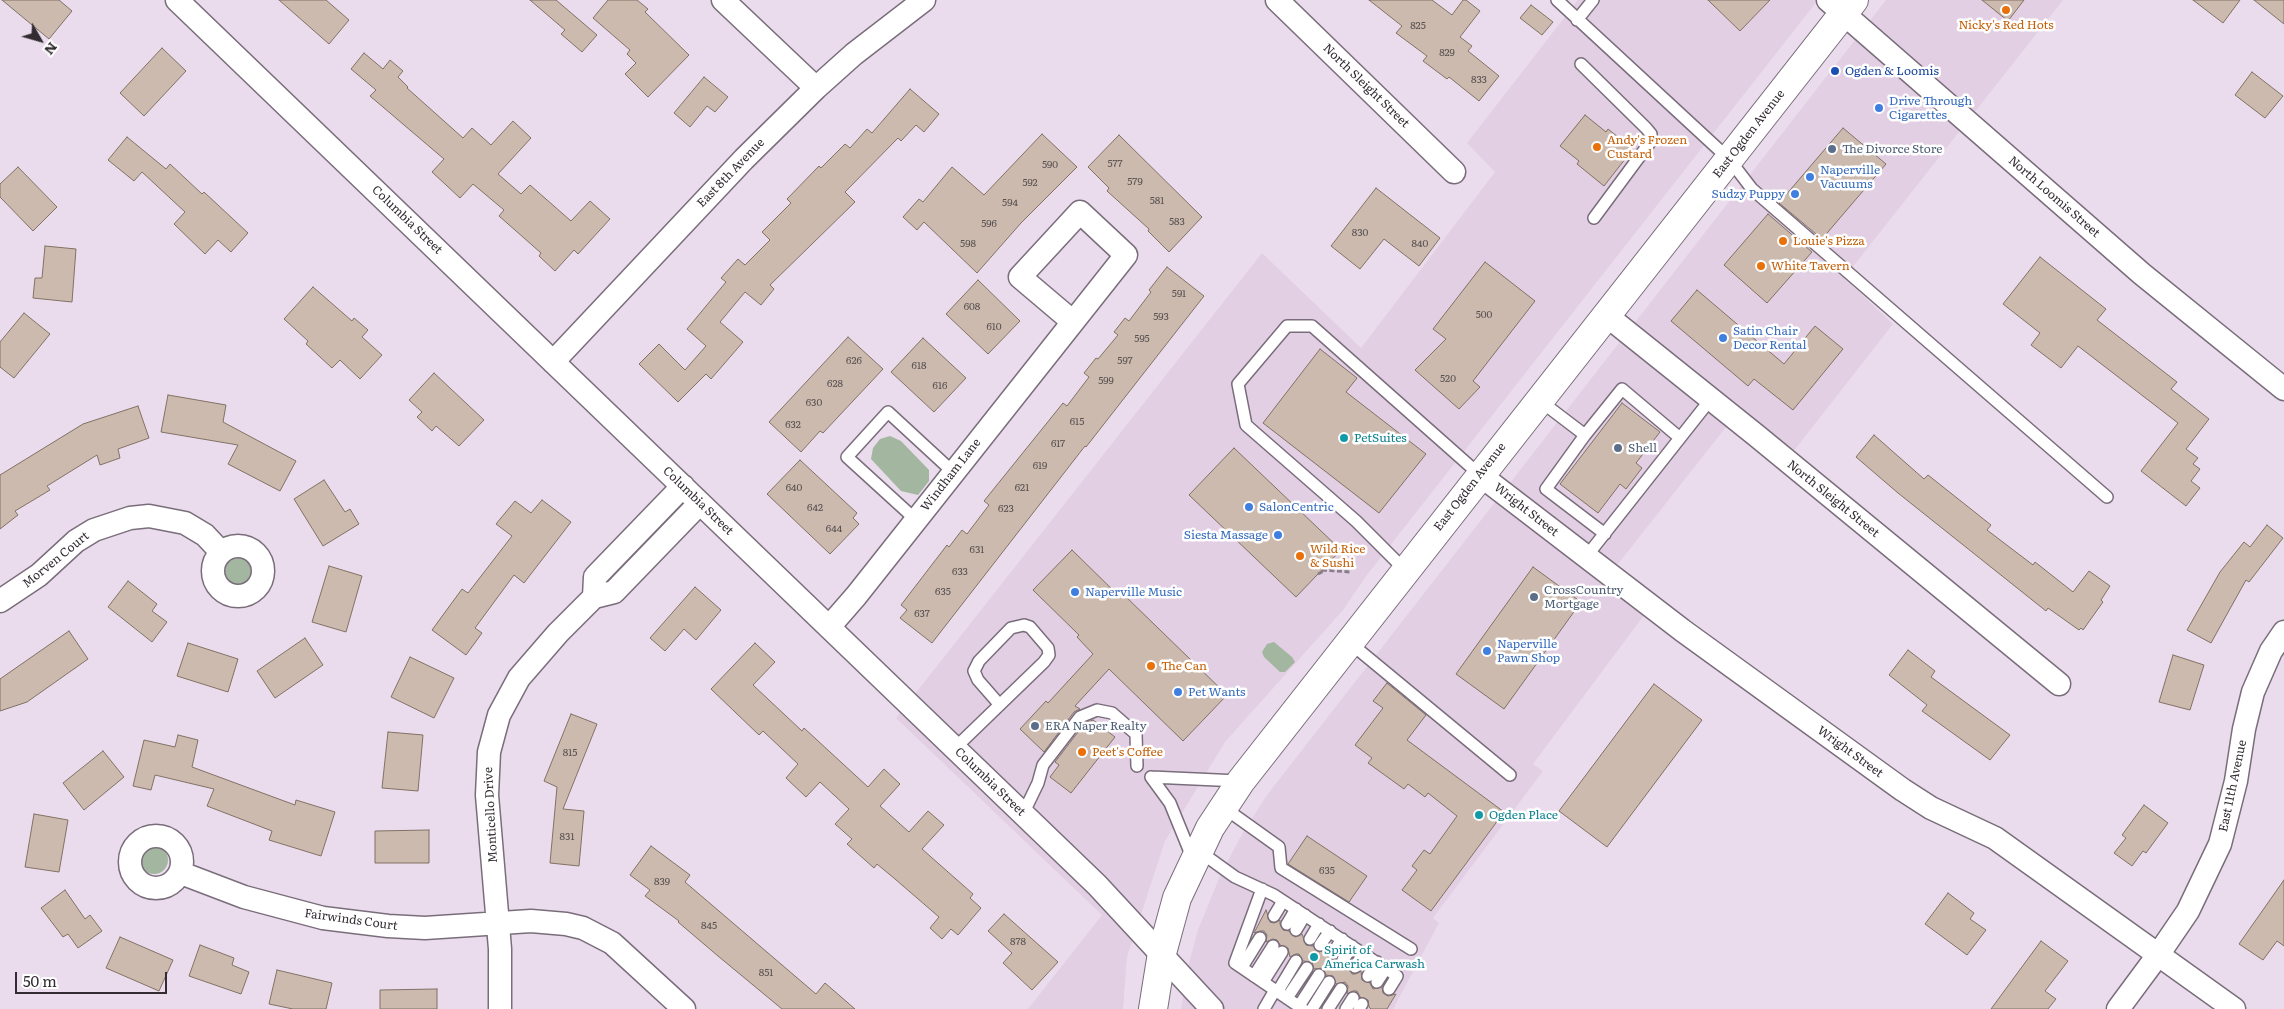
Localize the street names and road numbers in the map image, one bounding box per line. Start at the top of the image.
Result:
street label: North Sleight Street [1320,41,1412,131]
street label: East Ogden Avenue [1710,87,1788,181]
street label: East 8th Avenue [694,135,768,211]
street label: North Loomis Street [2005,153,2103,241]
street label: Columbia Street [369,183,445,257]
street label: Windham Lane [918,436,984,514]
street label: East Ogden Avenue [1431,440,1509,534]
street label: North Sleight Street [1784,457,1882,541]
street label: Columbia Street [660,464,736,538]
street label: Wright Street [1491,480,1561,540]
street label: Morven Court [20,529,92,591]
street label: Wright Street [1814,723,1886,781]
street label: East 11th Avenue [2216,739,2250,833]
street label: Columbia Street [952,745,1028,819]
street label: Monticello Drive [481,767,501,863]
street label: Fairwinds Court [304,906,398,934]

